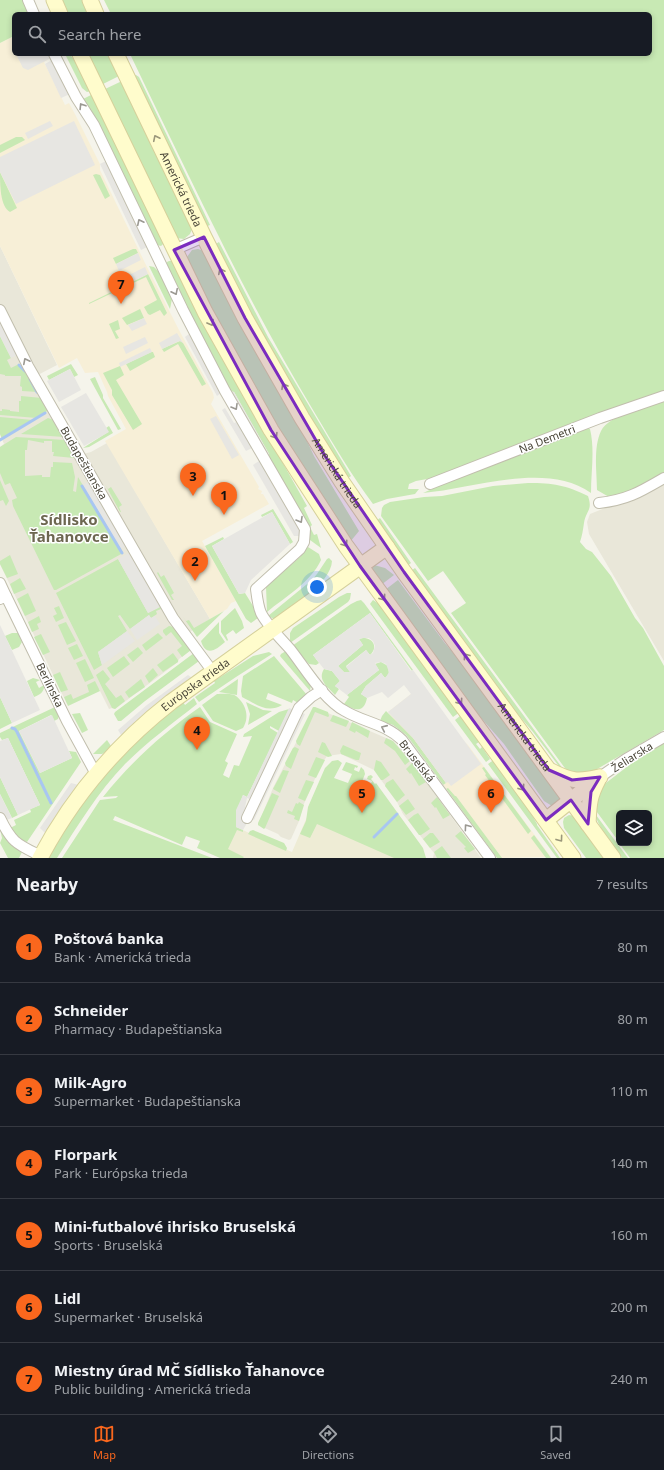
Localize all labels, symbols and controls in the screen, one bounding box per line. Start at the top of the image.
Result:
search box [12,12,652,56]
icon: search [26,23,48,45]
text: Search here [58,24,141,44]
one-way arrow [79,103,87,110]
one-way arrow [153,135,161,143]
street label: Americká trieda [157,149,206,229]
one-way arrow [137,219,145,226]
one-way arrow [218,267,226,275]
pin: 7 [108,271,134,304]
one-way arrow [170,288,177,295]
one-way arrow [206,318,214,326]
one-way arrow [23,358,31,365]
one-way arrow [282,383,289,390]
one-way arrow [230,403,237,410]
street label: Na Demetri [516,421,577,456]
street label: Budapeštianska [57,423,111,502]
one-way arrow [270,432,278,439]
street label: Americká trieda [309,434,366,511]
pin: 3 [180,463,206,496]
pin: 1 [211,482,237,515]
district label: Sídlisko Ťahanovce [29,509,109,546]
one-way arrow [295,516,302,523]
one-way arrow [340,540,348,547]
pin: 2 [182,548,208,581]
your location [307,577,327,597]
one-way arrow [378,593,385,600]
one-way arrow [463,653,471,660]
street label: Európska trieda [157,654,232,714]
street label: Berlínska [33,660,68,709]
one-way arrow [455,698,462,705]
street label: Americká trieda [495,699,555,774]
pin: 4 [184,717,210,750]
one-way arrow [381,725,389,733]
street label: Bruselská [396,736,439,785]
street label: Želiarska [608,738,655,775]
pin: 5 [349,780,375,813]
pin: 6 [478,780,504,813]
one-way arrow [517,783,524,790]
map controls [616,810,652,846]
button: layers [616,810,652,846]
one-way arrow [465,824,472,831]
one-way arrow [555,835,562,842]
text: Nearby [16,873,78,896]
text: 7 results [596,875,648,893]
text: Poštová banka [54,928,164,948]
text: 1 [25,938,33,956]
text: 80 m [618,938,648,956]
text: Bank · Americká trieda [54,948,191,966]
text: Schneider [54,1000,128,1020]
text: 2 [25,1010,33,1028]
text: 80 m [618,1010,648,1028]
text: Pharmacy · Budapeštianska [54,1020,222,1038]
text: Milk-Agro [54,1072,127,1092]
text: 3 [25,1082,33,1100]
text: 110 m [610,1082,648,1100]
text: Supermarket · Budapeštianska [54,1092,241,1110]
text: Florpark [54,1144,117,1164]
text: 4 [25,1154,33,1172]
text: 140 m [610,1154,648,1172]
text: Park · Európska trieda [54,1164,188,1182]
text: Mini-futbalové ihrisko Bruselská [54,1216,296,1236]
text: 5 [25,1226,33,1244]
text: 160 m [610,1226,648,1244]
text: Sports · Bruselská [54,1236,163,1254]
text: Lidl [54,1288,81,1308]
text: 6 [25,1298,33,1316]
text: 200 m [610,1298,648,1316]
text: Supermarket · Bruselská [54,1308,203,1326]
text: Miestny úrad MČ Sídlisko Ťahanovce [54,1360,325,1380]
text: 7 [25,1370,33,1388]
text: 240 m [610,1370,648,1388]
text: Public building · Americká trieda [54,1380,251,1398]
tab: Map [93,1423,116,1462]
tab: Directions [302,1423,354,1462]
tab: Saved [540,1423,571,1462]

